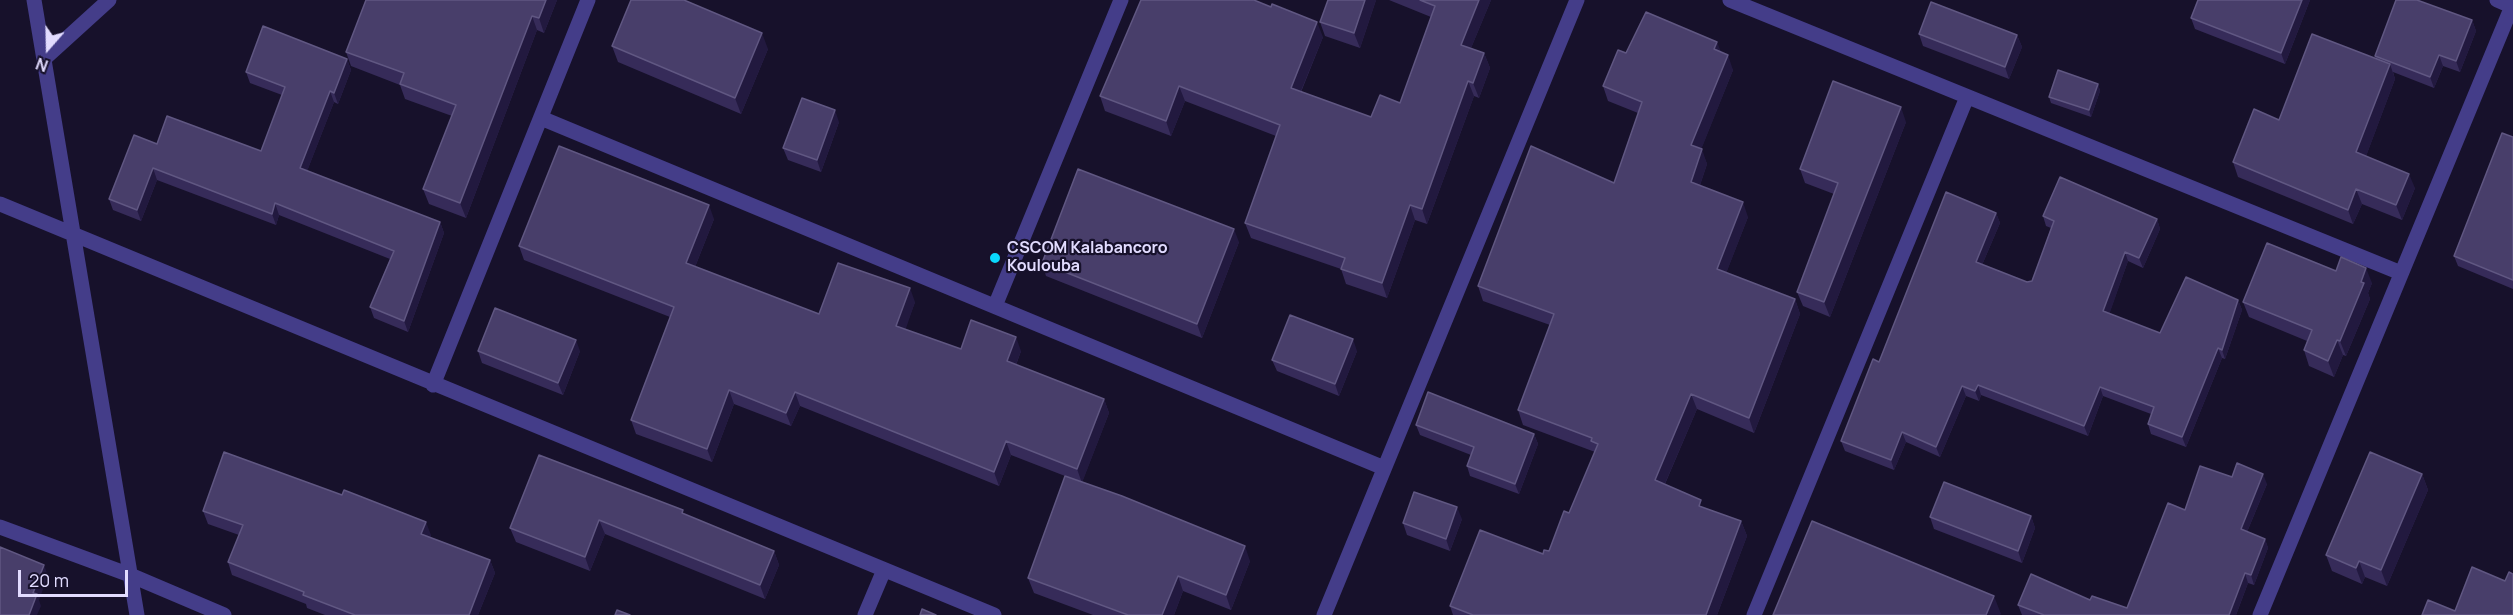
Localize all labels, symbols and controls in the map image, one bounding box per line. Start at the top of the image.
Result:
north arrow [18,18,78,78]
text: N [33,53,51,77]
place label: CSCOM Kalabancoro Koulouba [1007,239,1168,277]
marker: CSCOM Kalabancoro Koulouba [988,251,1002,265]
scale bar [21,558,130,596]
text: 20 m [29,568,69,592]

